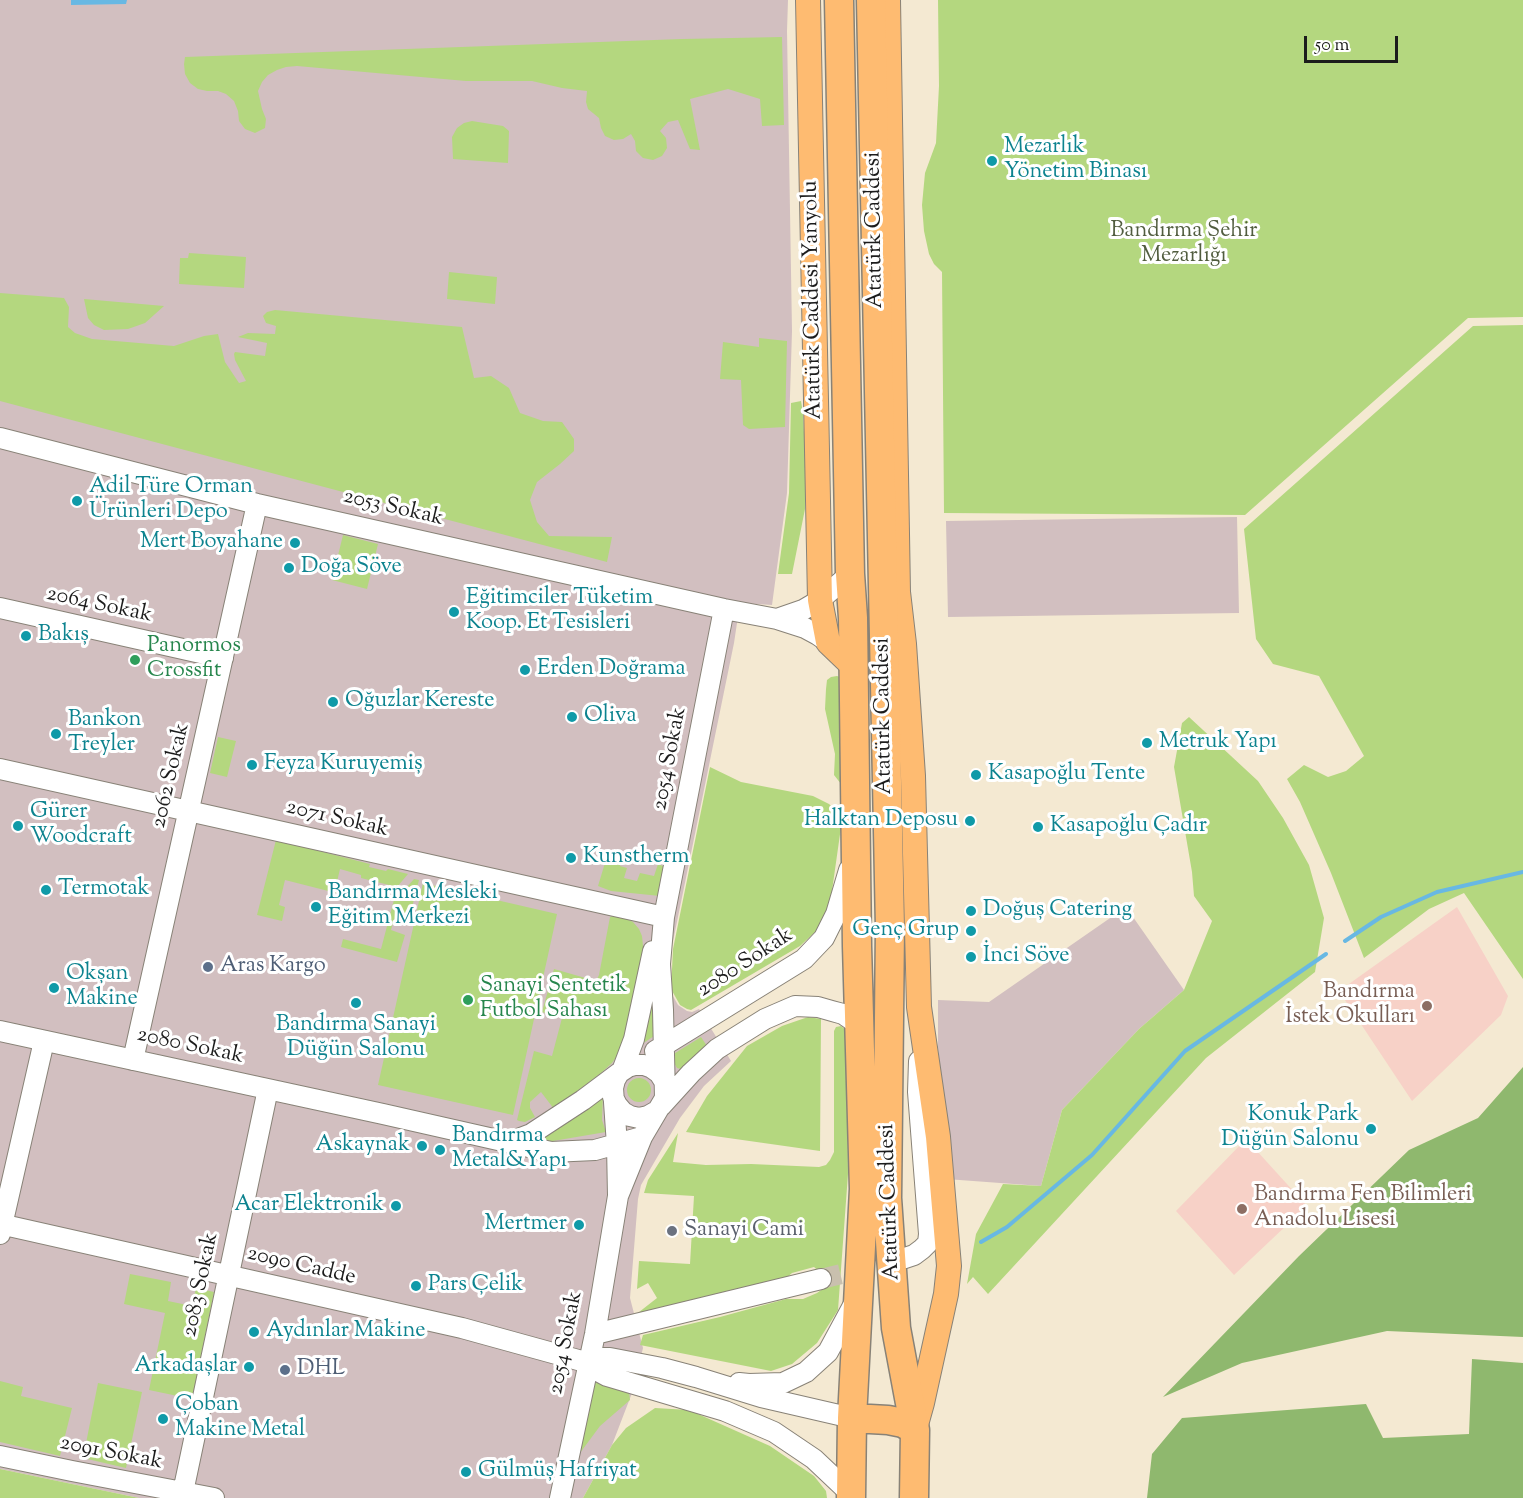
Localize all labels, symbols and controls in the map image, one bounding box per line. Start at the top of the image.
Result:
scale bar [1307,24,1402,62]
text: 50 m [1315,33,1349,59]
place label: Mezarlık Yönetim Binası [1004,135,1147,186]
street label: Atatürk Caddesi [861,151,891,309]
marker: Mezarlık Yönetim Binası [985,154,999,168]
street label: Atatürk Caddesi Yanyolu [799,180,829,420]
park label: Bandırma Şehir Mezarlığı [1110,219,1258,270]
place label: Adil Türe Orman Ürünleri Depo [89,475,253,526]
street label: 2053 Sokak [340,485,446,533]
marker: Adil Türe Orman Ürünleri Depo [70,494,84,508]
place label: Mert Boyahane [140,530,283,556]
marker: Mert Boyahane [288,536,302,550]
place label: Doğa Söve [301,555,402,581]
marker: Doğa Söve [282,561,296,575]
street label: 2064 Sokak [44,582,154,630]
place label: Eğitimciler Tüketim Koop. Et Tesisleri [466,586,653,638]
marker: Eğitimciler Tüketim Koop. Et Tesisleri [447,605,461,619]
place label: Bakış [38,623,89,649]
marker: Bakış [19,629,33,643]
place label: Panormos Crossfit [147,634,241,686]
street label: Atatürk Caddesi [870,637,900,795]
marker: Panormos Crossfit [128,653,142,667]
place label: Erden Doğrama [537,657,686,683]
marker: Erden Doğrama [518,663,532,677]
place label: Oğuzlar Kereste [345,689,495,715]
marker: Oğuzlar Kereste [326,695,340,709]
place label: Oliva [584,704,637,730]
street label: 2054 Sokak [648,705,694,813]
place label: Bankon Treyler [68,708,142,760]
marker: Oliva [565,710,579,724]
street label: 2062 Sokak [147,721,197,831]
marker: Bankon Treyler [49,727,63,741]
place label: Metruk Yapı [1159,730,1277,756]
marker: Metruk Yapı [1140,736,1154,750]
place label: Feyza Kuruyemiş [264,752,423,778]
marker: Feyza Kuruyemiş [245,758,259,772]
place label: Kasapoğlu Tente [988,762,1145,788]
marker: Kasapoğlu Tente [969,768,983,782]
street label: 2071 Sokak [283,795,391,845]
place label: Gürer Woodcraft [30,800,132,852]
place label: Halktan Deposu [804,808,958,834]
marker: Halktan Deposu [963,814,977,828]
place label: Kasapoğlu Çadır [1050,814,1207,840]
marker: Gürer Woodcraft [11,819,25,833]
marker: Kasapoğlu Çadır [1031,820,1045,834]
place label: Kunstherm [583,845,689,871]
marker: Kunstherm [564,851,578,865]
place label: Termotak [58,877,150,903]
place label: Bandırma Mesleki Eğitim Merkezi [328,881,498,932]
marker: Termotak [39,883,53,897]
place label: Doğuş Catering [983,898,1132,924]
marker: Bandırma Mesleki Eğitim Merkezi [309,900,323,914]
marker: Doğuş Catering [964,904,978,918]
place label: Genç Grup [852,918,959,944]
street label: 2080 Sokak [693,923,799,1005]
marker: Genç Grup [964,924,978,938]
place label: İnci Söve [983,944,1070,970]
marker: İnci Söve [964,950,978,964]
place label: Aras Kargo [220,954,326,980]
marker: Aras Kargo [201,960,215,974]
place label: Okşan Makine [66,962,138,1014]
place label: Sanayi Sentetik Futbol Sahası [480,974,628,1026]
place label: Bandırma İstek Okulları [1285,980,1415,1032]
marker: Okşan Makine [47,981,61,995]
marker: Sanayi Sentetik Futbol Sahası [461,993,475,1007]
marker: Bandırma Sanayi Düğün Salonu [349,996,363,1010]
marker: Bandırma İstek Okulları [1420,999,1434,1013]
place label: Bandırma Sanayi Düğün Salonu [276,1013,436,1064]
street label: 2080 Sokak [134,1023,246,1071]
place label: Konuk Park Düğün Salonu [1221,1103,1359,1154]
marker: Konuk Park Düğün Salonu [1364,1122,1378,1136]
street label: Atatürk Caddesi [875,1123,907,1281]
place label: Bandırma Metal&Yapı [452,1124,567,1176]
place label: Askaynak [316,1133,410,1159]
marker: Askaynak [415,1139,429,1153]
marker: Bandırma Metal&Yapı [433,1143,447,1157]
place label: Bandırma Fen Bilimleri Anadolu Lisesi [1254,1183,1472,1234]
place label: Acar Elektronik [234,1193,384,1219]
marker: Acar Elektronik [389,1199,403,1213]
marker: Bandırma Fen Bilimleri Anadolu Lisesi [1235,1202,1249,1216]
place label: Mertmer [485,1212,567,1238]
marker: Mertmer [572,1218,586,1232]
place label: Sanayi Cami [684,1218,804,1244]
marker: Sanayi Cami [665,1224,679,1238]
street label: 2083 Sokak [178,1231,226,1339]
street label: 2090 Cadde [244,1242,358,1292]
place label: Pars Çelik [428,1273,523,1299]
marker: Pars Çelik [409,1279,423,1293]
street label: 2054 Sokak [544,1289,590,1397]
place label: Aydınlar Makine [266,1319,425,1345]
marker: Aydınlar Makine [247,1325,261,1339]
place label: Arkadaşlar [134,1354,237,1380]
place label: DHL [297,1357,345,1383]
marker: Arkadaşlar [242,1360,256,1374]
marker: DHL [278,1363,292,1377]
place label: Çoban Makine Metal [175,1393,305,1444]
marker: Çoban Makine Metal [156,1412,170,1426]
street label: 2091 Sokak [57,1431,165,1477]
place label: Gülmüş Hafriyat [478,1459,637,1485]
marker: Gülmüş Hafriyat [459,1465,473,1479]

